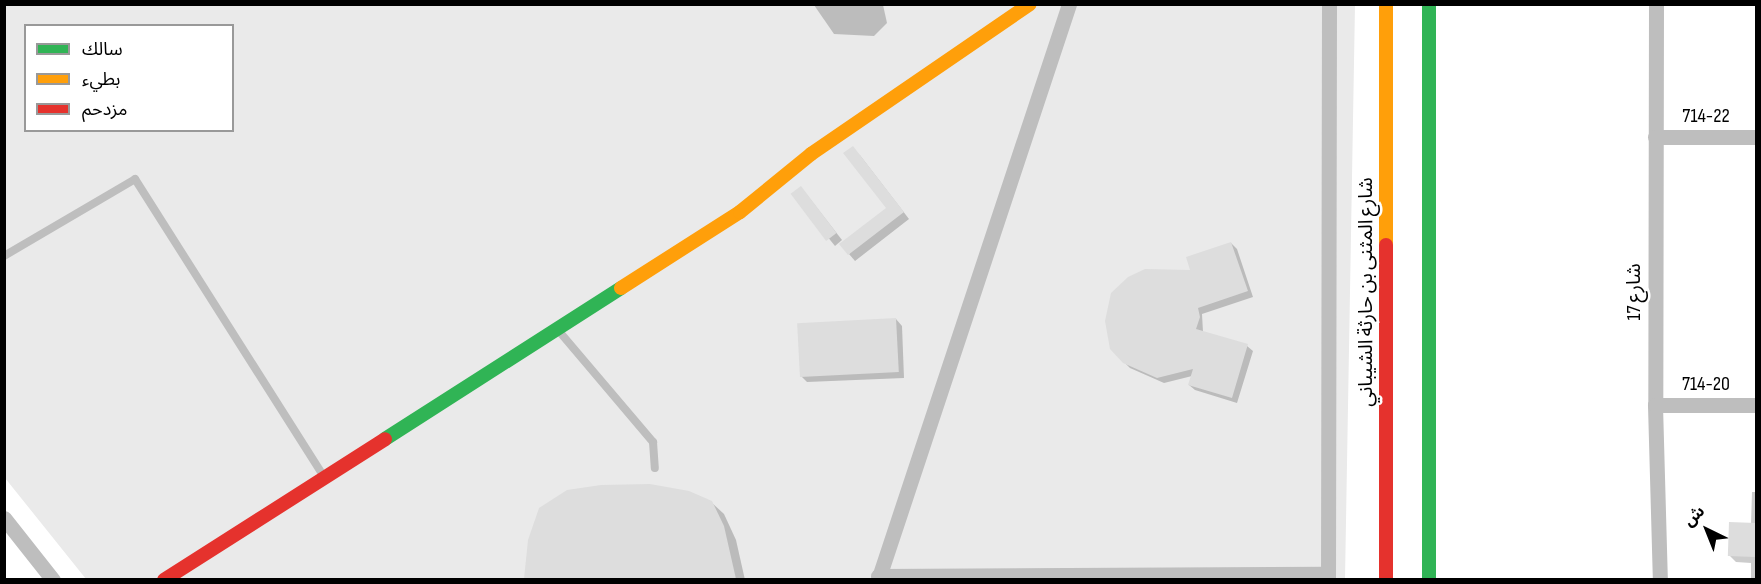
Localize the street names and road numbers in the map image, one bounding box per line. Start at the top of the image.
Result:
street label: 714-22 [1682,104,1730,128]
street label: شارع المثنى بن حارثة الشيباني [1354,177,1378,407]
street label: شارع 17 [1622,263,1646,321]
street label: 714-20 [1682,372,1730,396]

